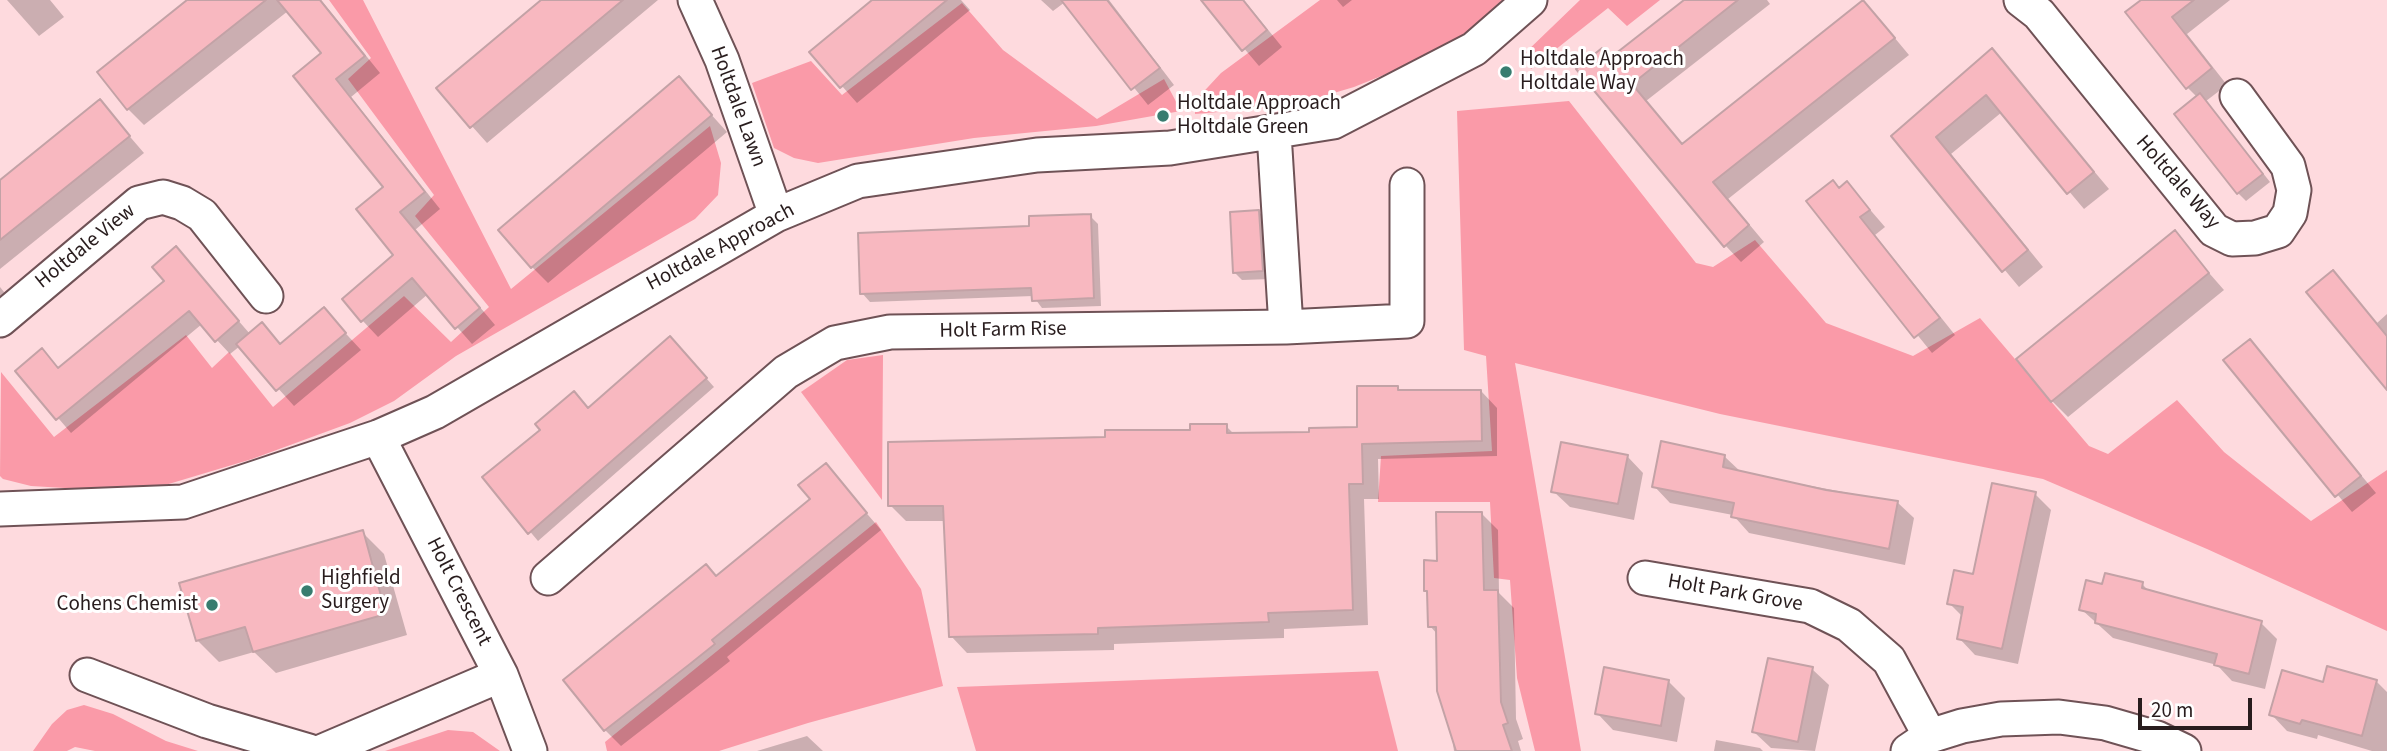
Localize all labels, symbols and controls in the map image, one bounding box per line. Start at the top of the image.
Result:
street label: Holtdale Lawn [703,43,771,171]
place label: Holtdale Approach Holtdale Way [1520,47,1684,97]
marker: Holtdale Approach Holtdale Way [1498,64,1514,80]
place label: Holtdale Approach Holtdale Green [1177,91,1341,141]
marker: Holtdale Approach Holtdale Green [1155,108,1171,124]
street label: Holtdale Way [2129,131,2225,235]
street label: Holtdale Approach [643,198,799,298]
street label: Holtdale View [31,199,141,295]
street label: Holt Farm Rise [939,317,1067,345]
street label: Holt Crescent [420,534,496,650]
place label: Highfield Surgery [321,566,401,616]
street label: Holt Park Grove [1666,570,1804,618]
marker: Highfield Surgery [299,583,315,599]
place label: Cohens Chemist [56,592,198,618]
marker: Cohens Chemist [204,597,220,613]
scale bar [2142,684,2256,728]
text: 20 m [2151,695,2193,725]

